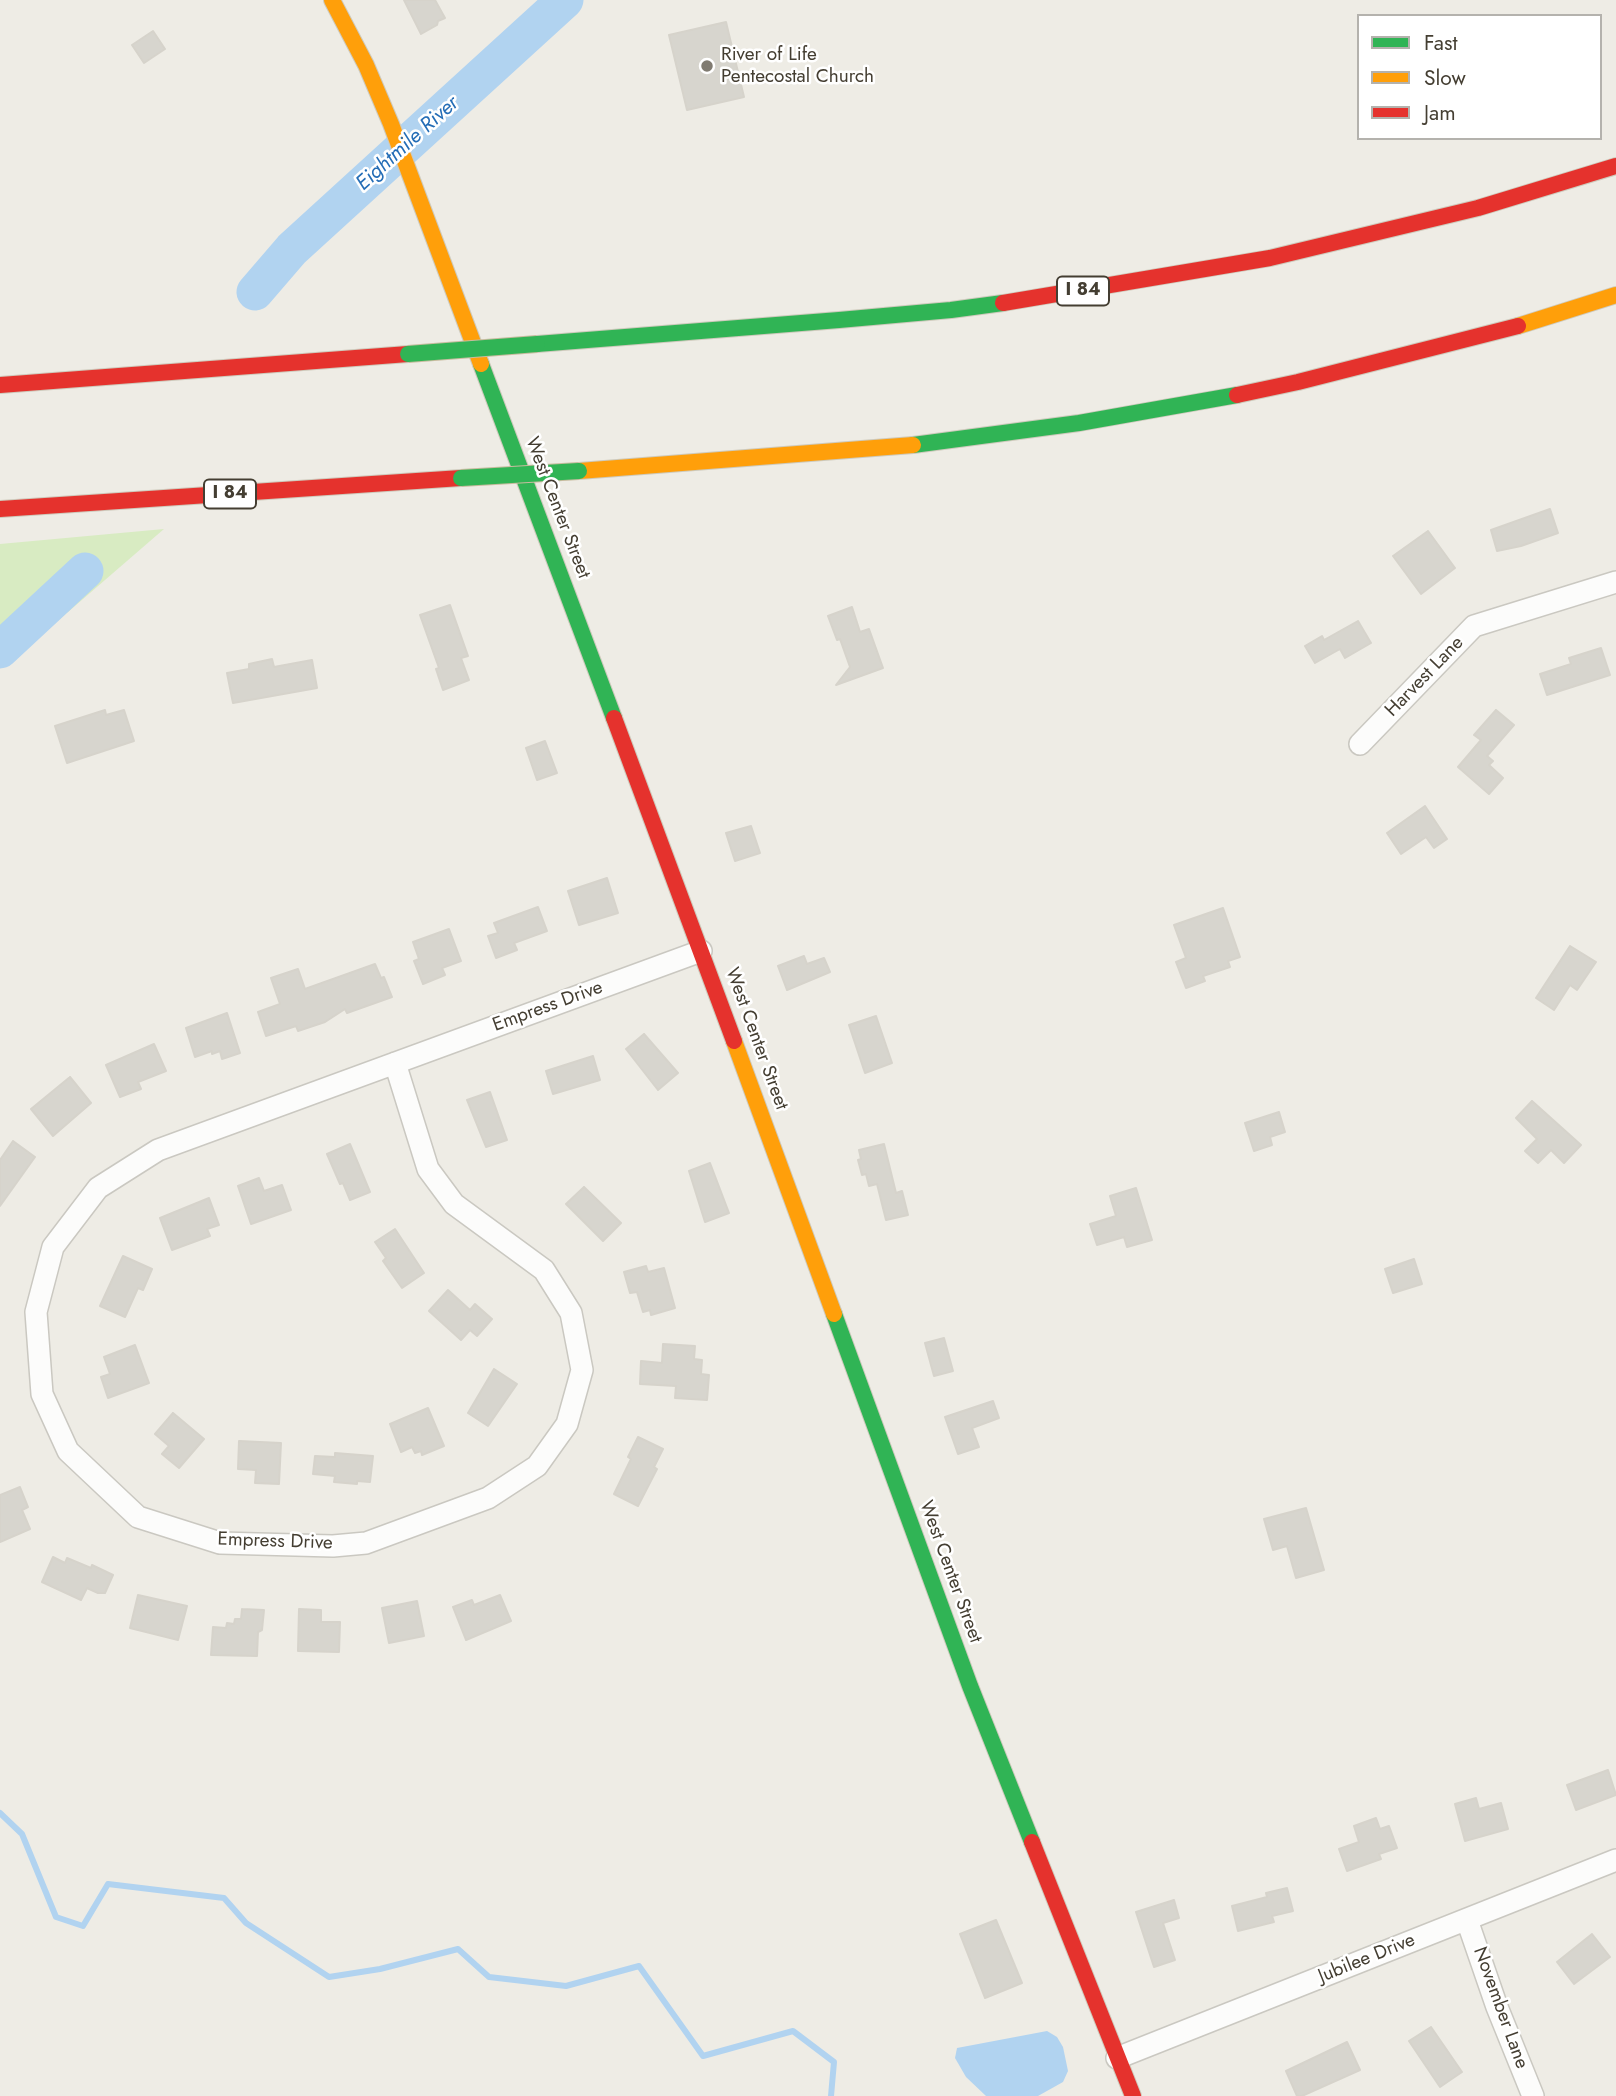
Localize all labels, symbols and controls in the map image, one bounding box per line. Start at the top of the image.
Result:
legend [1357,14,1602,140]
text: Fast [1424,28,1457,58]
place label: River of Life Pentecostal Church [721,44,874,88]
marker: River of Life Pentecostal Church [699,58,715,74]
text: Slow [1424,63,1466,93]
water label: Eightmile River [352,91,464,197]
text: Jam [1424,98,1456,128]
road number: I 84 [1057,276,1109,306]
street label: West Center Street [520,434,594,582]
road number: I 84 [204,480,256,508]
street label: Harvest Lane [1381,632,1469,722]
street label: West Center Street [720,965,792,1113]
street label: Empress Drive [490,977,606,1037]
street label: West Center Street [914,1498,986,1646]
street label: Empress Drive [217,1529,333,1555]
street label: Jubilee Drive [1315,1929,1419,1989]
street label: November Lane [1467,1944,1533,2072]

